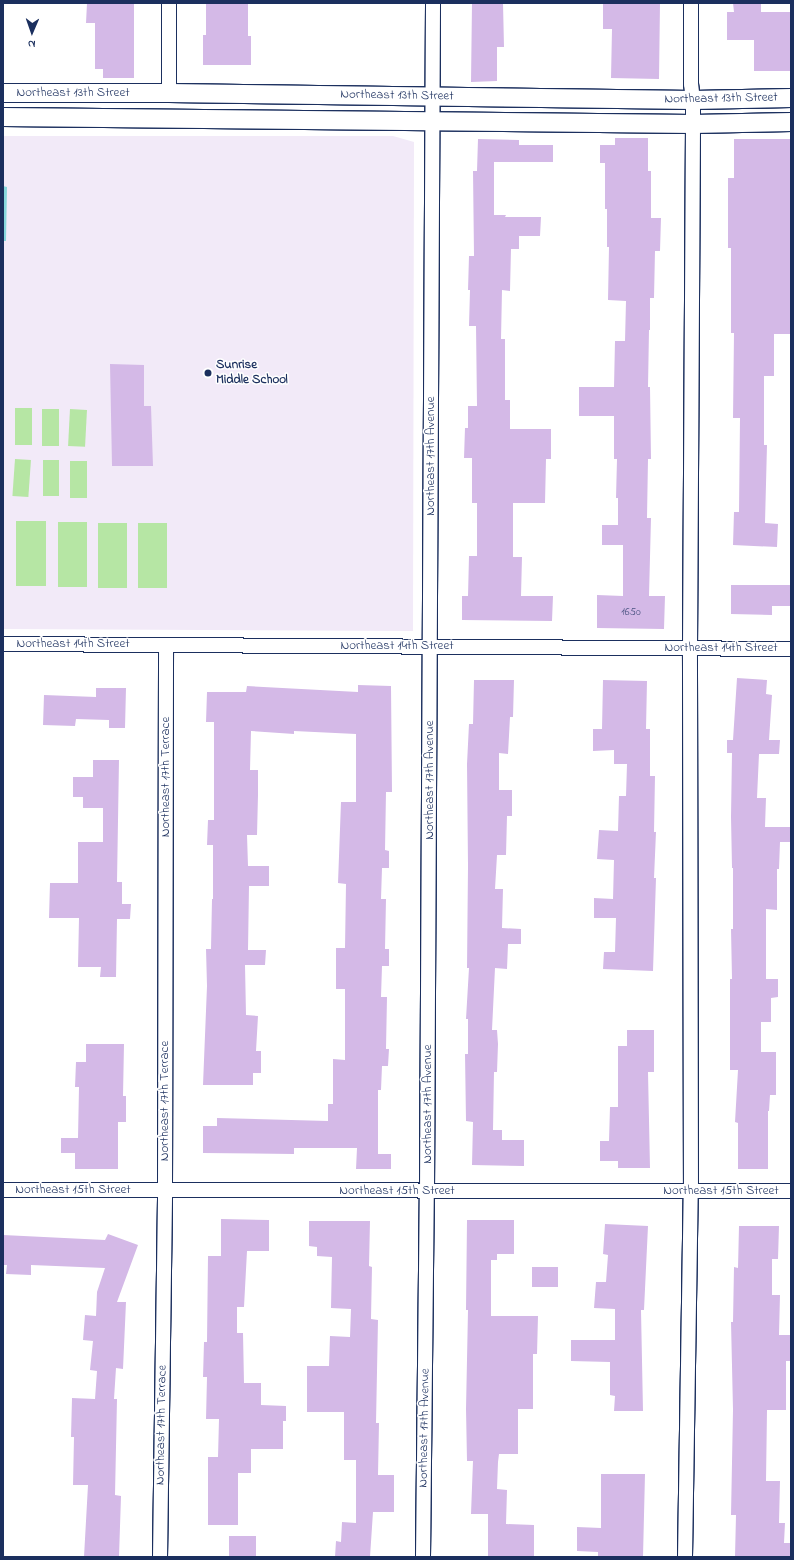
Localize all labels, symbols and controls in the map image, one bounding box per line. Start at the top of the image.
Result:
north arrow [12,12,52,52]
text: N [28,36,36,52]
street label: Northeast 13th Street [16,85,130,101]
street label: Northeast 13th Street [340,87,454,105]
street label: Northeast 13th Street [664,90,778,108]
place label: Sunrise Middle School [216,358,288,389]
marker: Sunrise Middle School [203,368,213,378]
street label: Northeast 17th Avenue [423,396,439,516]
house number: 1650 [621,605,641,619]
street label: Northeast 14th Street [16,636,130,652]
street label: Northeast 14th Street [340,638,454,654]
street label: Northeast 14th Street [664,640,778,656]
street label: Northeast 17th Terrace [158,717,174,837]
street label: Northeast 17th Avenue [422,720,438,840]
street label: Northeast 17th Terrace [157,1041,173,1161]
street label: Northeast 17th Avenue [420,1044,436,1164]
street label: Northeast 15th Street [15,1182,131,1198]
street label: Northeast 15th Street [339,1183,455,1199]
street label: Northeast 15th Street [663,1183,779,1199]
street label: Northeast 17th Terrace [153,1365,171,1485]
street label: Northeast 17th Avenue [416,1368,434,1488]

